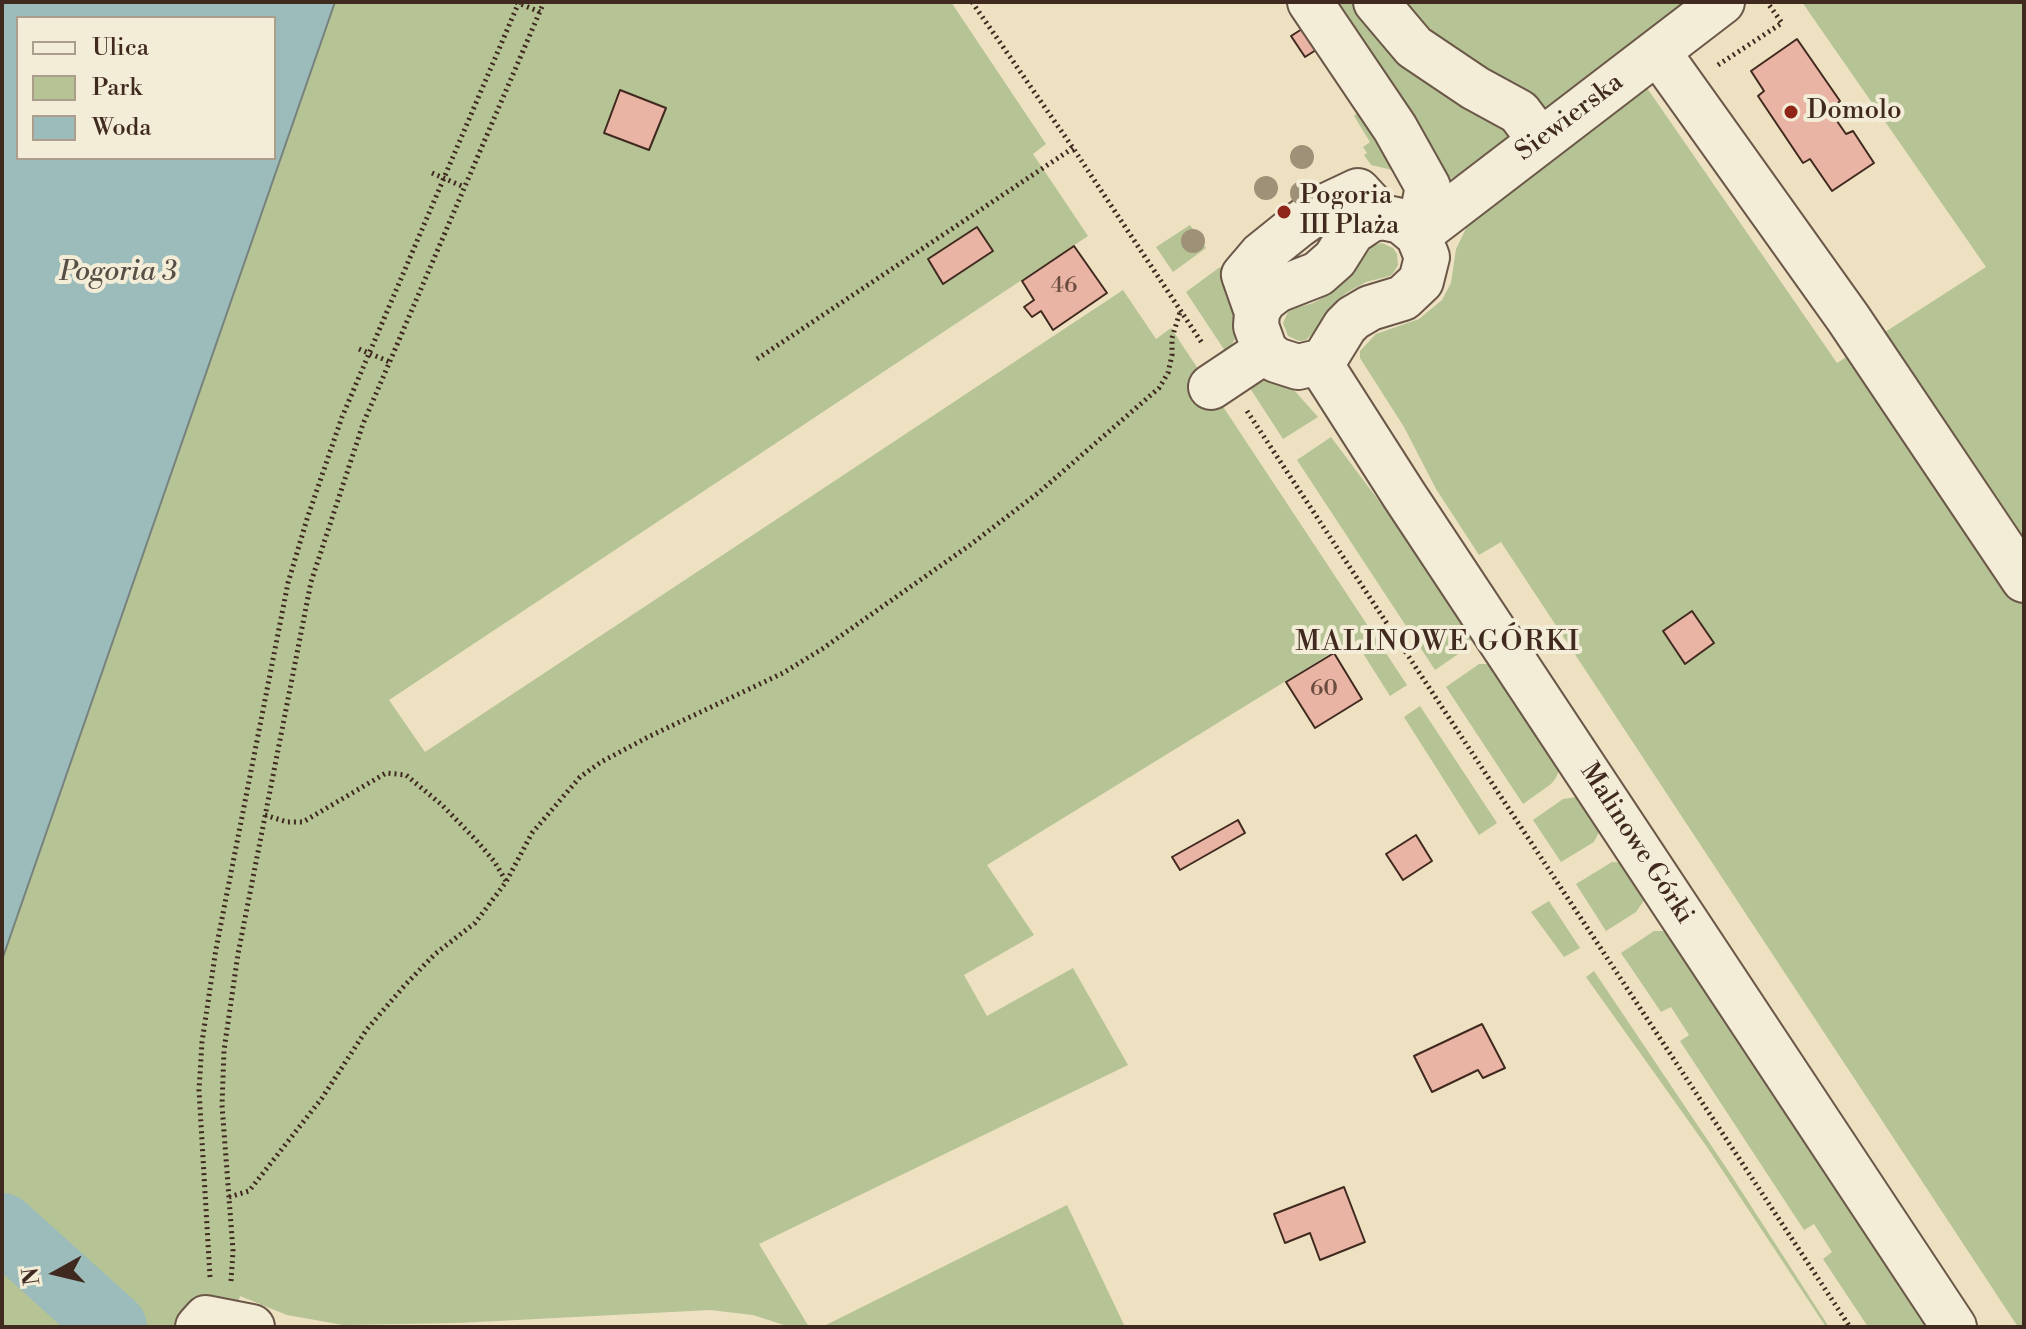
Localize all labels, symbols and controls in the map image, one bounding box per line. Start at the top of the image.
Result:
legend [16,16,276,160]
text: Ulica [92,33,149,63]
street label: Siewierska [1510,68,1630,168]
text: Park [92,73,142,103]
place label: Domolo [1807,96,1902,128]
marker: Domolo [1782,103,1800,121]
text: Woda [92,113,151,143]
place label: Pogoria III Plaża [1300,181,1399,242]
marker: Pogoria III Plaża [1275,203,1293,221]
water label: Pogoria 3 [59,256,177,290]
house number: 46 [1051,274,1077,300]
district label: MALINOWE GÓRKI [1295,626,1581,660]
house number: 60 [1310,677,1338,703]
street label: Malinowe Górki [1572,758,1700,930]
north arrow [16,1233,96,1313]
text: N [17,1266,46,1287]

